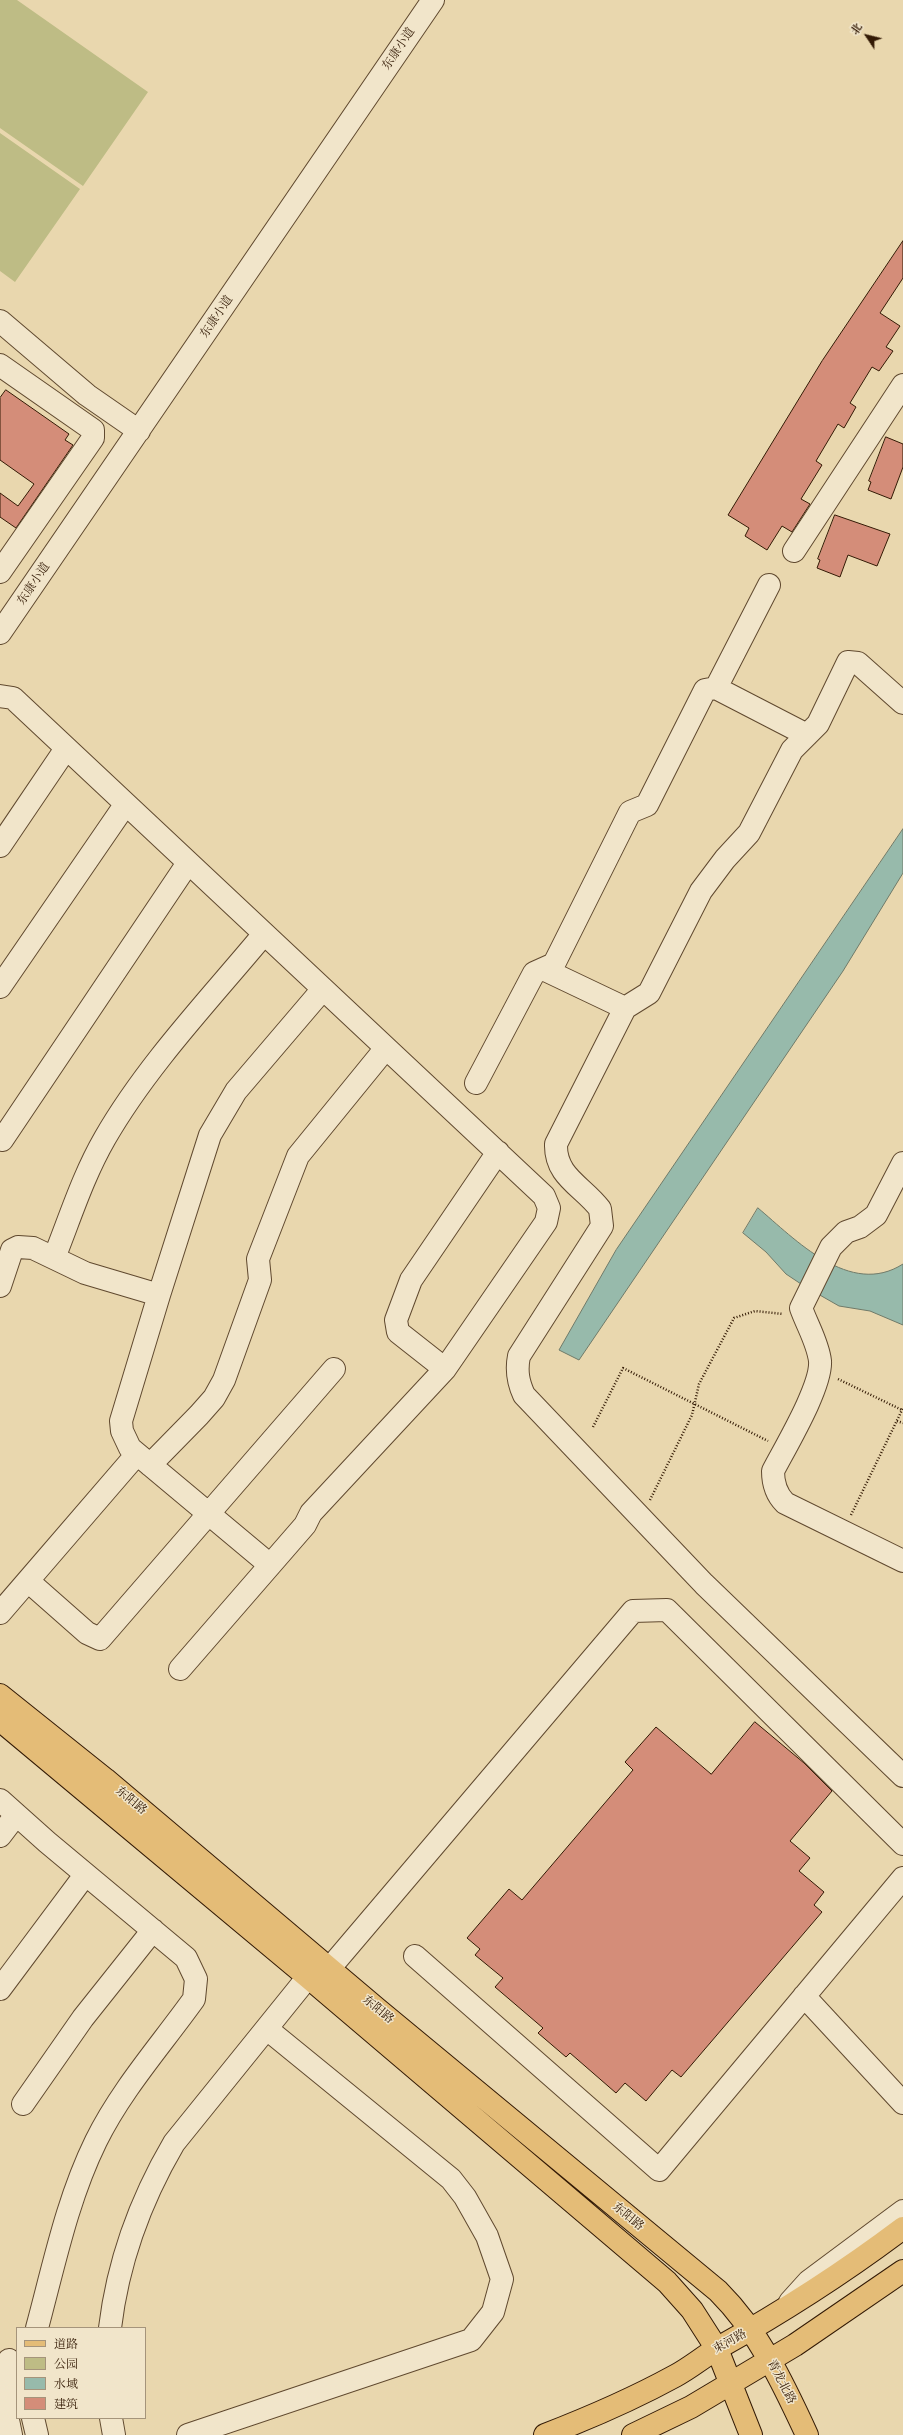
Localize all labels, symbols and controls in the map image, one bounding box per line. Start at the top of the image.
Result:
north arrow [847,16,887,56]
text: 北 [848,21,866,38]
street label: 东康小道 [380,25,418,73]
street label: 东康小道 [198,293,236,341]
street label: 东康小道 [15,560,53,608]
street label: 东阳路 [113,1784,149,1818]
street label: 东阳路 [360,1993,396,2027]
street label: 东阳路 [610,2200,646,2234]
legend [16,2327,146,2419]
street label: 束河路 [711,2327,749,2357]
text: 道路 [54,2337,78,2352]
text: 公园 [54,2357,78,2372]
street label: 青龙北路 [764,2357,798,2407]
text: 水域 [54,2377,78,2392]
text: 建筑 [54,2397,78,2412]

